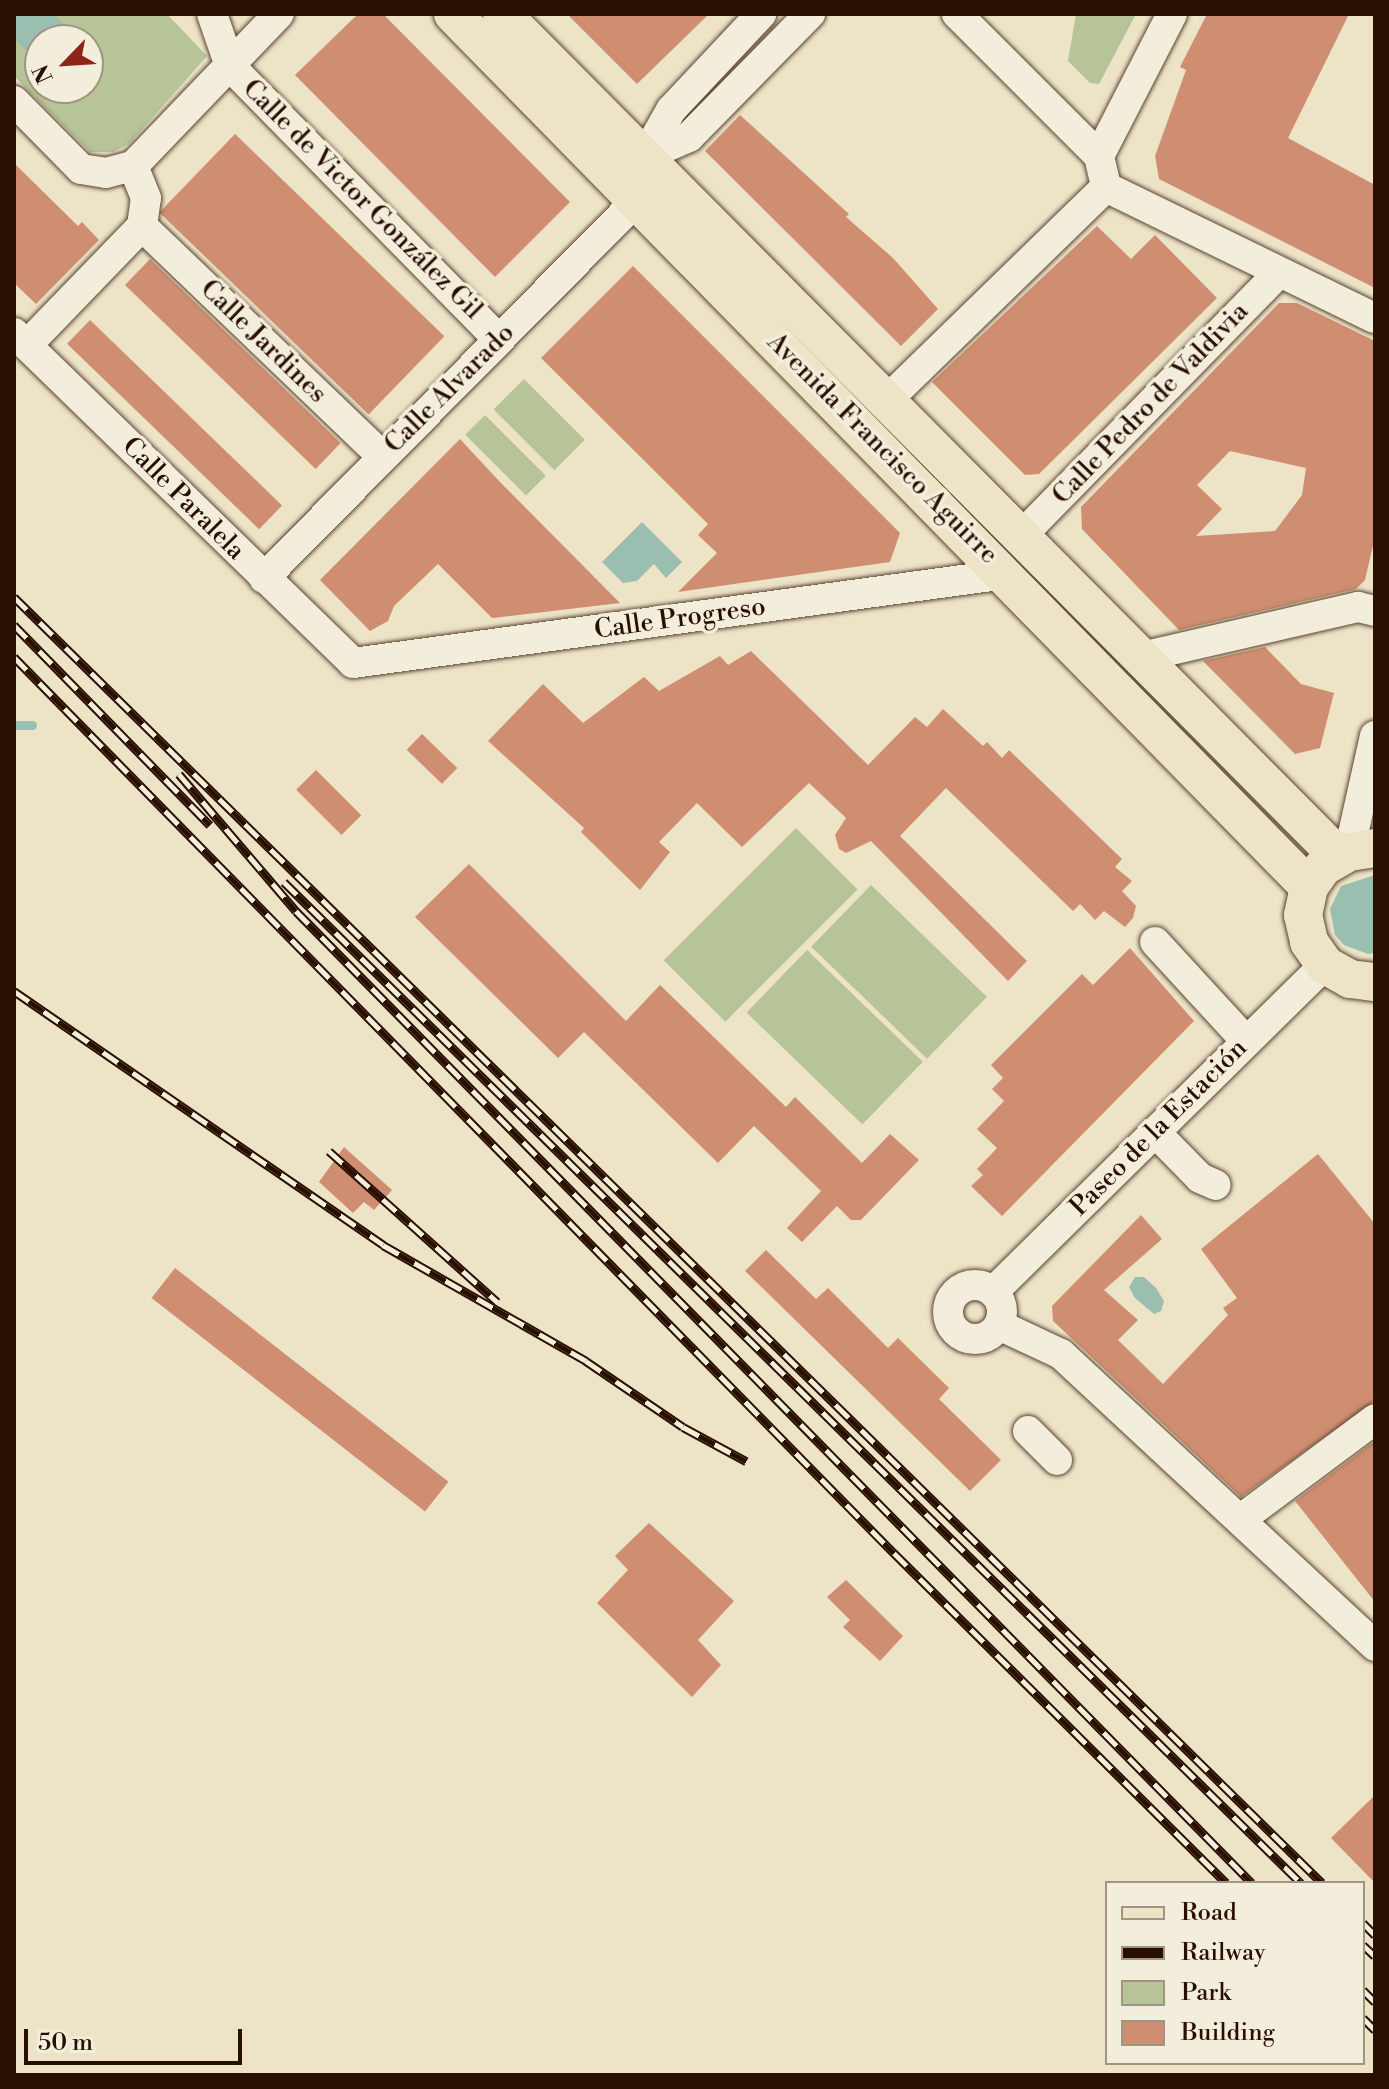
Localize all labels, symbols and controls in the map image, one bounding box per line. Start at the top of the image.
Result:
north arrow [24,24,104,104]
text: N [28,60,60,87]
street label: Calle de Victor González Gil [236,74,488,326]
street label: Calle Jardines [193,274,333,410]
street label: Calle Pedro de Valdivia [1047,297,1255,511]
street label: Calle Alvarado [379,318,521,460]
street label: Avenida Francisco Aguirre [760,327,1004,571]
street label: Calle Paralela [115,431,251,567]
street label: Calle Progreso [592,592,768,646]
street label: Paseo de la Estación [1064,1033,1254,1223]
legend [1105,1881,1365,2065]
text: Road [1181,1898,1237,1928]
text: Railway [1181,1938,1266,1968]
text: Park [1181,1978,1231,2008]
scale bar [28,2013,246,2063]
text: Building [1181,2018,1275,2048]
text: 50 m [38,2028,93,2058]

